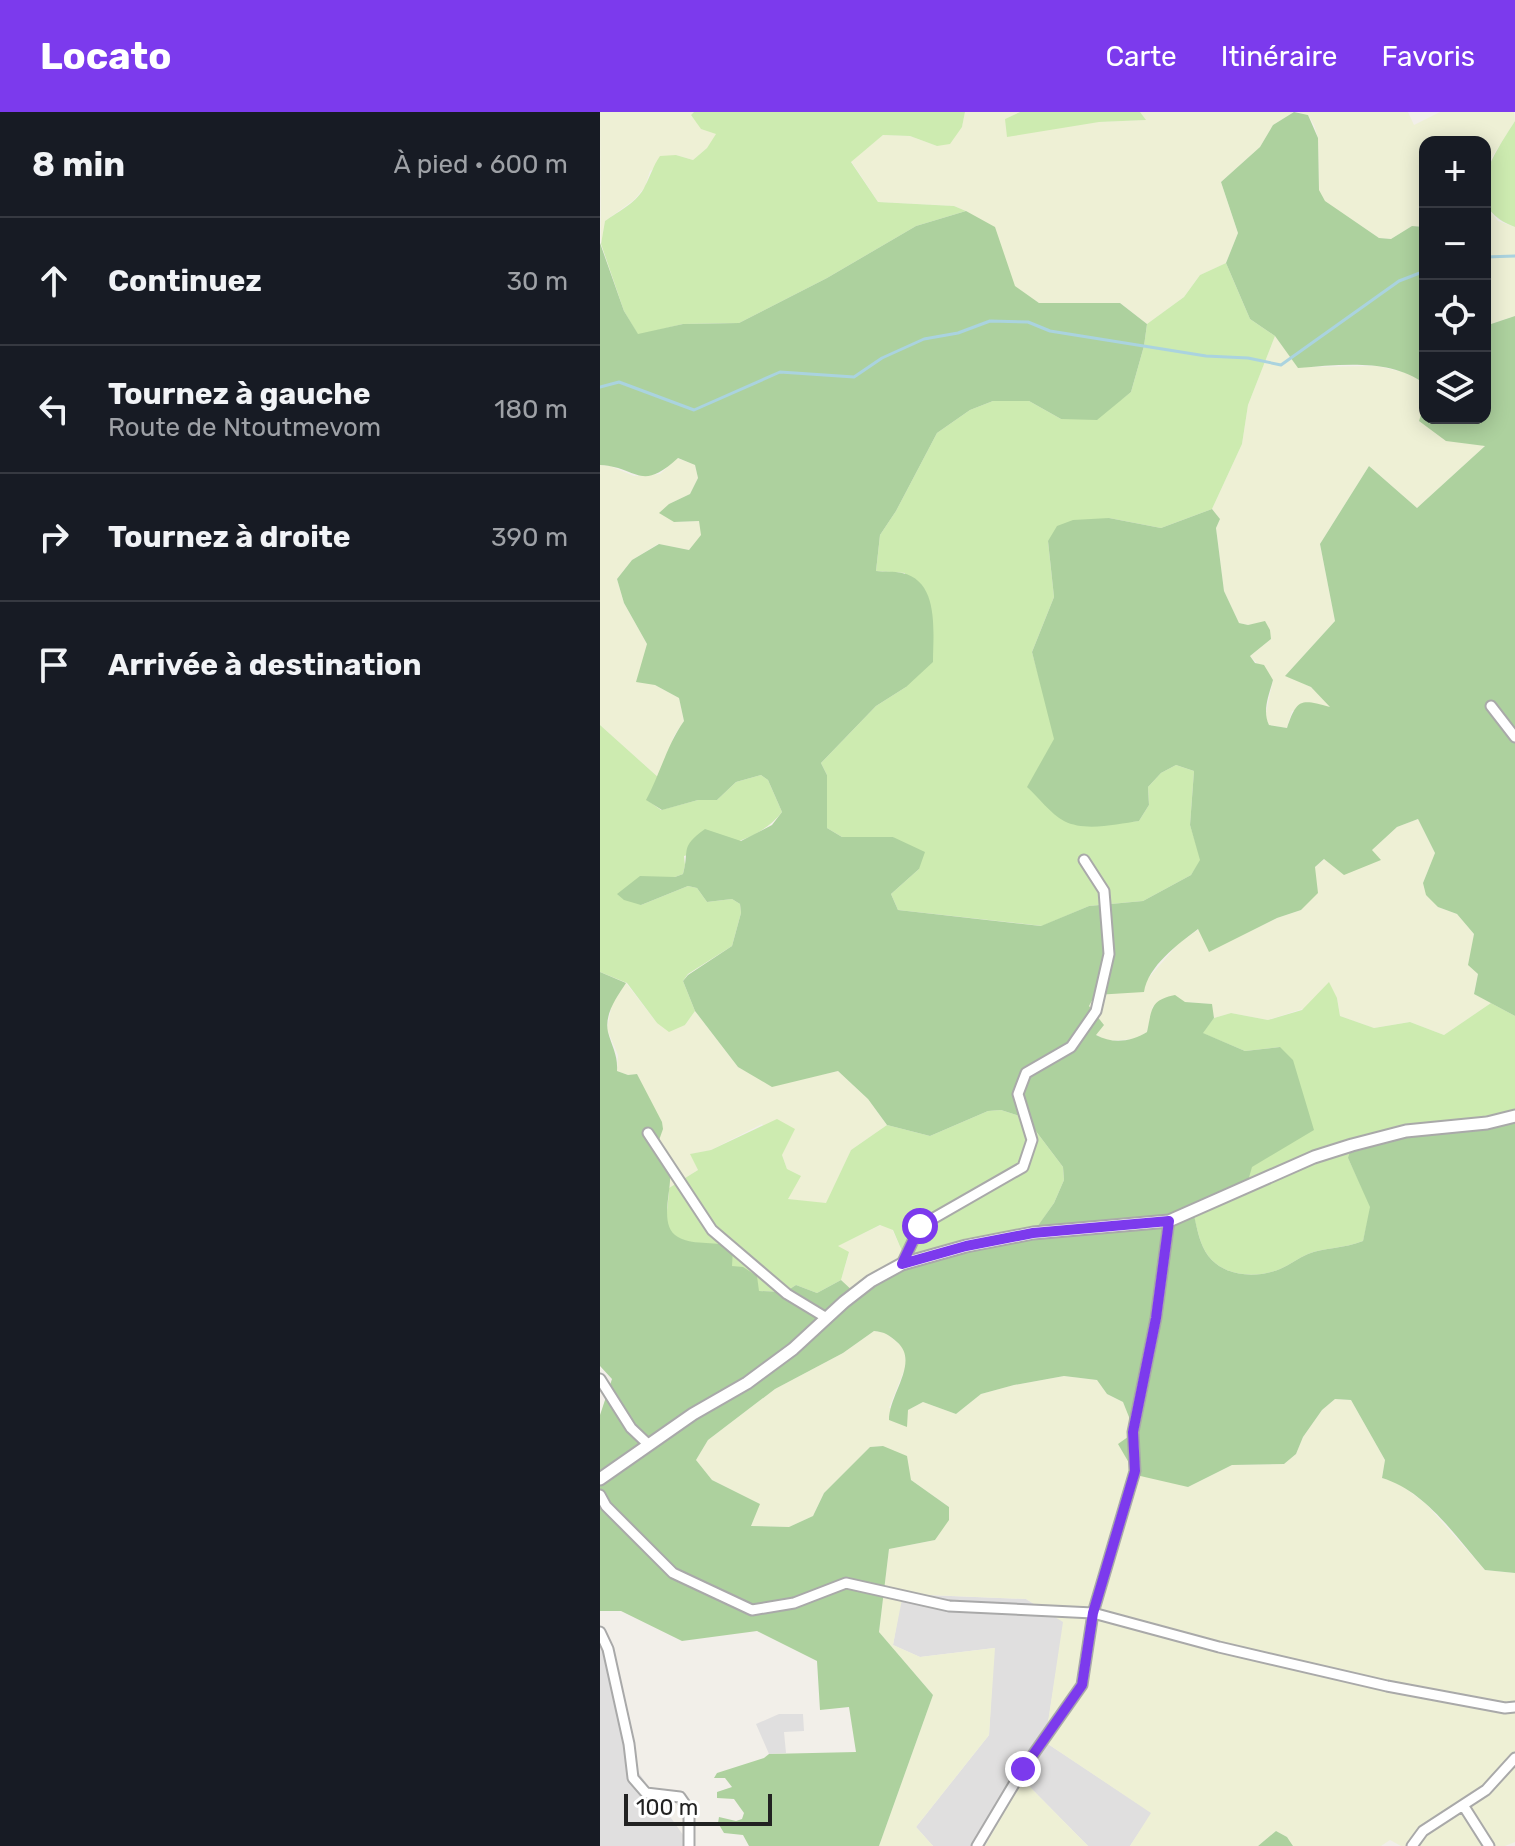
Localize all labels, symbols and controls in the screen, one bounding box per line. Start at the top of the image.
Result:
text: Locato [40,33,171,79]
text: Carte [1105,40,1177,73]
text: Itinéraire [1221,40,1338,73]
text: Favoris [1382,40,1475,73]
map controls [1419,136,1491,424]
button: + [1419,136,1491,208]
text: 8 min [32,144,125,185]
text: À pied · 600 m [394,149,568,180]
button: − [1419,208,1491,280]
icon: ahead [32,259,76,303]
text: Continuez [108,263,262,299]
text: 30 m [506,266,568,297]
button: locate [1419,280,1491,352]
button: layers [1419,352,1491,424]
text: Tournez à gauche [108,376,371,412]
icon: left [32,387,76,431]
text: 180 m [494,394,568,425]
text: Route de Ntoutmevom [108,412,381,443]
icon: right [32,515,76,559]
text: Tournez à droite [108,519,351,555]
text: 390 m [491,522,568,553]
icon: arrive [32,643,76,687]
text: Arrivée à destination [108,647,422,683]
route start [902,1208,938,1244]
route end [1005,1751,1041,1787]
scale bar [624,1790,772,1826]
text: 100 m [636,1794,698,1821]

